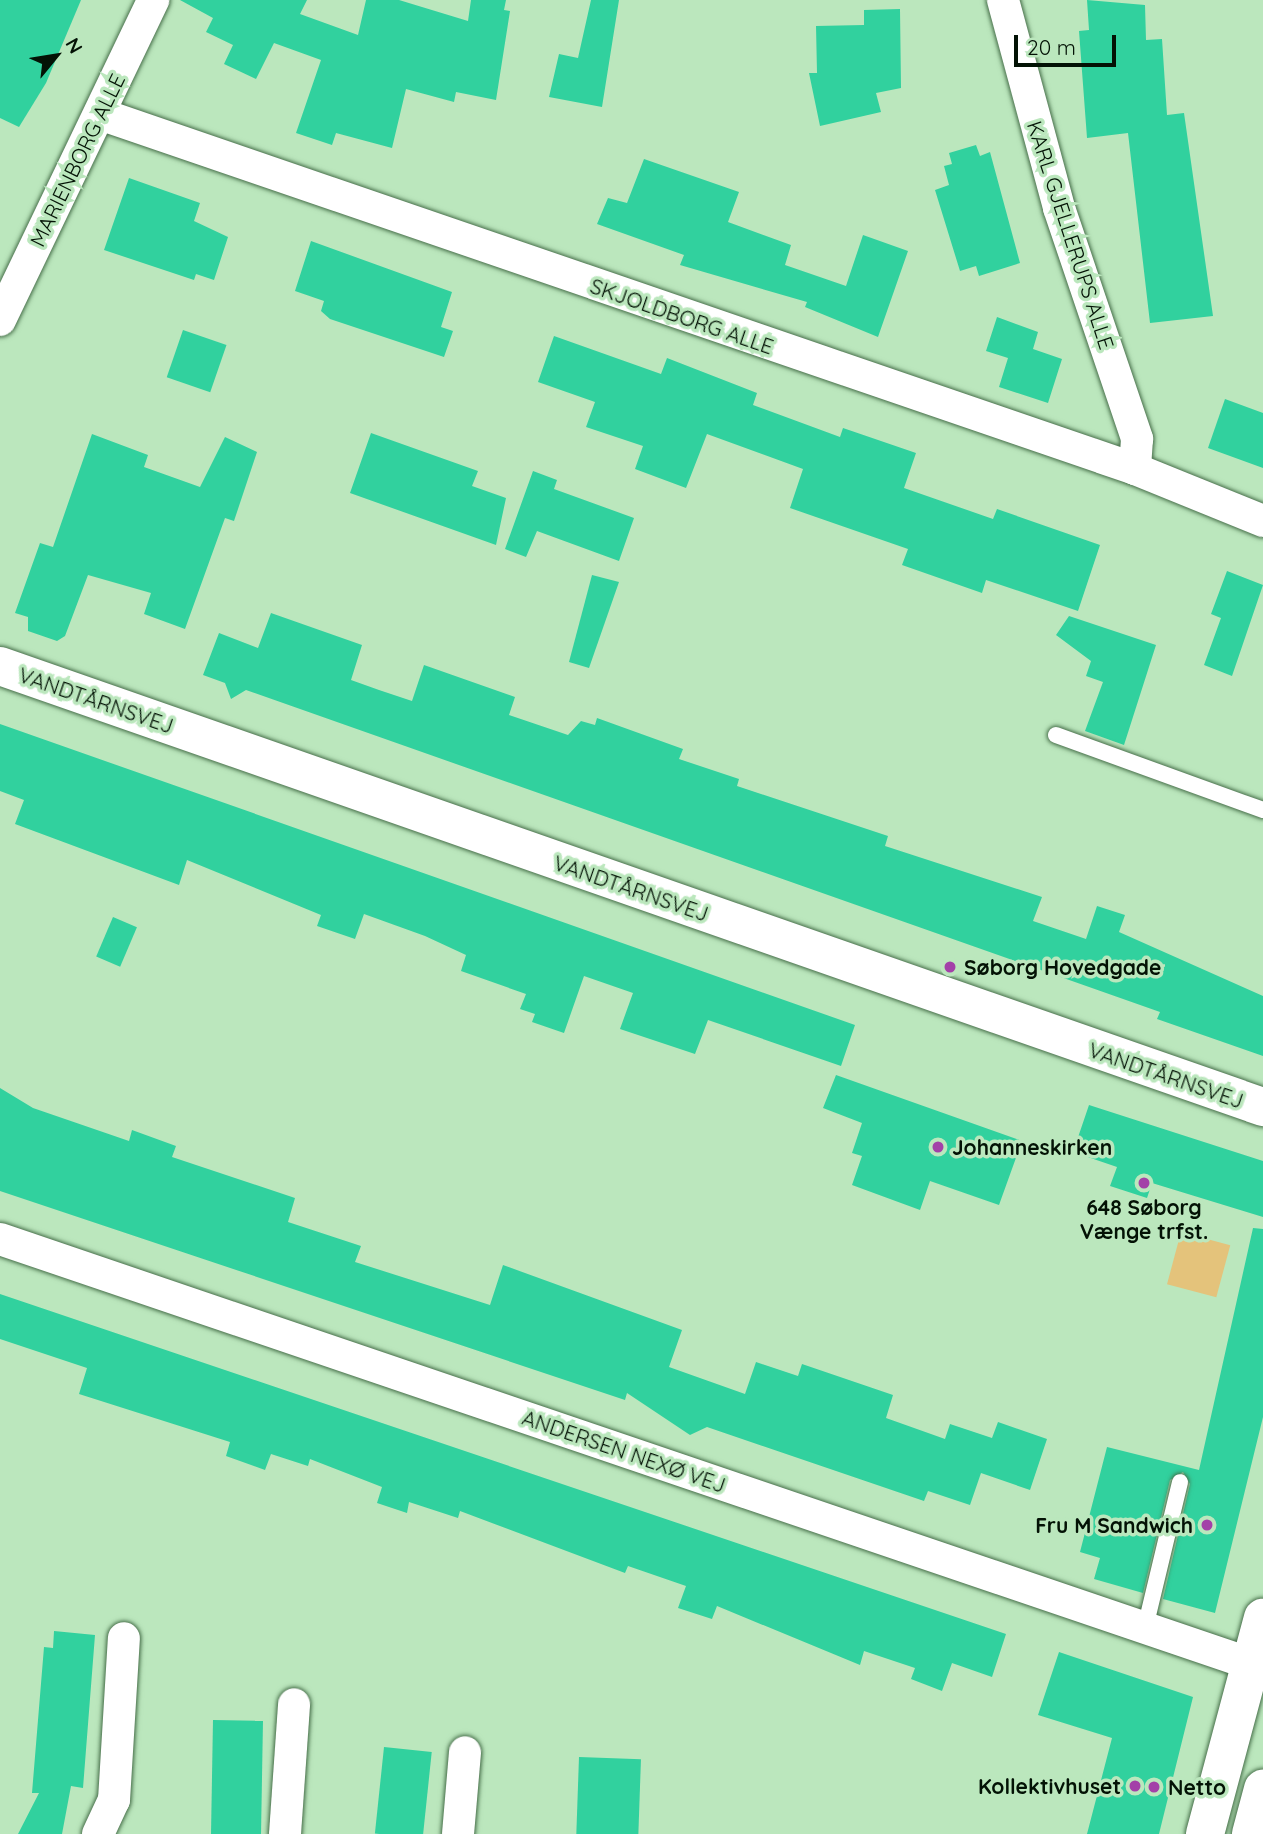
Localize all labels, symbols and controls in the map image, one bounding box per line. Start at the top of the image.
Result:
north arrow [21,21,91,91]
scale bar [1018,21,1120,65]
text: N [60,33,88,58]
text: 20 m [1027,34,1076,60]
street label: MARIENBORG ALLE [24,69,130,251]
street label: KARL GJELLERUPS ALLE [1022,118,1120,352]
street label: SKJOLDBORG ALLE [587,273,777,359]
street label: VANDTÅRNSVEJ [15,662,177,738]
street label: VANDTÅRNSVEJ [550,850,712,926]
place label: Søborg Hovedgade [964,954,1161,980]
marker: Søborg Hovedgade [942,959,958,975]
street label: VANDTÅRNSVEJ [1085,1037,1247,1113]
place label: Johanneskirken [952,1134,1112,1160]
marker: Johanneskirken [930,1139,946,1155]
marker: 648 Søborg Vænge trfst. [1136,1175,1152,1191]
place label: 648 Søborg Vænge trfst. [1080,1194,1208,1244]
street label: ANDERSEN NEXØ VEJ [519,1404,729,1498]
place label: Fru M Sandwich [1035,1512,1193,1538]
marker: Fru M Sandwich [1199,1517,1215,1533]
place label: Kollektivhuset [978,1773,1121,1799]
place label: Netto [1168,1774,1226,1800]
marker: Kollektivhuset [1127,1778,1143,1794]
marker: Netto [1146,1779,1162,1795]

